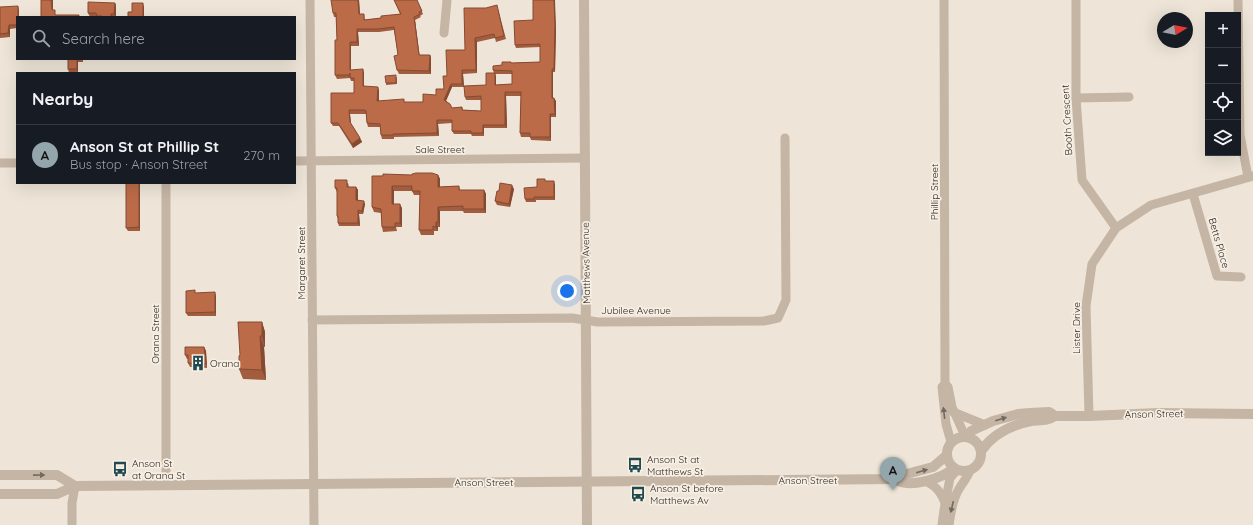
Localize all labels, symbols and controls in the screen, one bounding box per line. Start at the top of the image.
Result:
north arrow [1157,12,1193,48]
map controls [1205,12,1241,156]
button: + [1205,12,1241,48]
search box [16,16,296,60]
icon: search [30,27,52,49]
text: Search here [62,29,145,48]
button: − [1205,48,1241,84]
street label: Booth Crescent [1059,84,1075,156]
button: locate [1205,84,1241,120]
text: Nearby [32,88,93,109]
button: layers [1205,120,1241,156]
text: Anson St at Phillip St [70,137,219,156]
street label: Sale Street [415,143,465,156]
text: A [41,147,49,163]
text: 270 m [243,147,280,163]
text: Bus stop · Anson Street [70,156,208,172]
street label: Phillip Street [928,163,941,220]
street label: Betts Place [1206,216,1232,270]
street label: Matthews Avenue [579,222,593,304]
street label: Margaret Street [295,226,308,300]
your location [557,281,577,301]
street label: Lister Drive [1070,302,1083,354]
street label: Orana Street [149,304,162,364]
street label: Jubilee Avenue [601,304,671,317]
building icon: Orana [189,354,207,372]
place label: Orana [210,357,239,370]
one-way arrow [941,407,947,419]
street label: Anson Street [1124,407,1184,421]
one-way arrow [995,416,1007,422]
place label: Anson St at Matthews St [647,453,704,478]
bus stop icon: Anson St at Matthews St [626,456,644,474]
place label: Anson St at Orana St [132,457,186,482]
pin: A [880,457,906,490]
bus stop icon: Anson St at Orana St [111,460,129,478]
one-way arrow [917,468,929,474]
one-way arrow [33,472,46,478]
street label: Anson Street [779,474,838,487]
street label: Anson Street [455,476,514,489]
place label: Anson St before Matthews Av [650,482,724,507]
bus stop icon: Anson St before Matthews Av [629,485,647,503]
one-way arrow [949,500,955,513]

